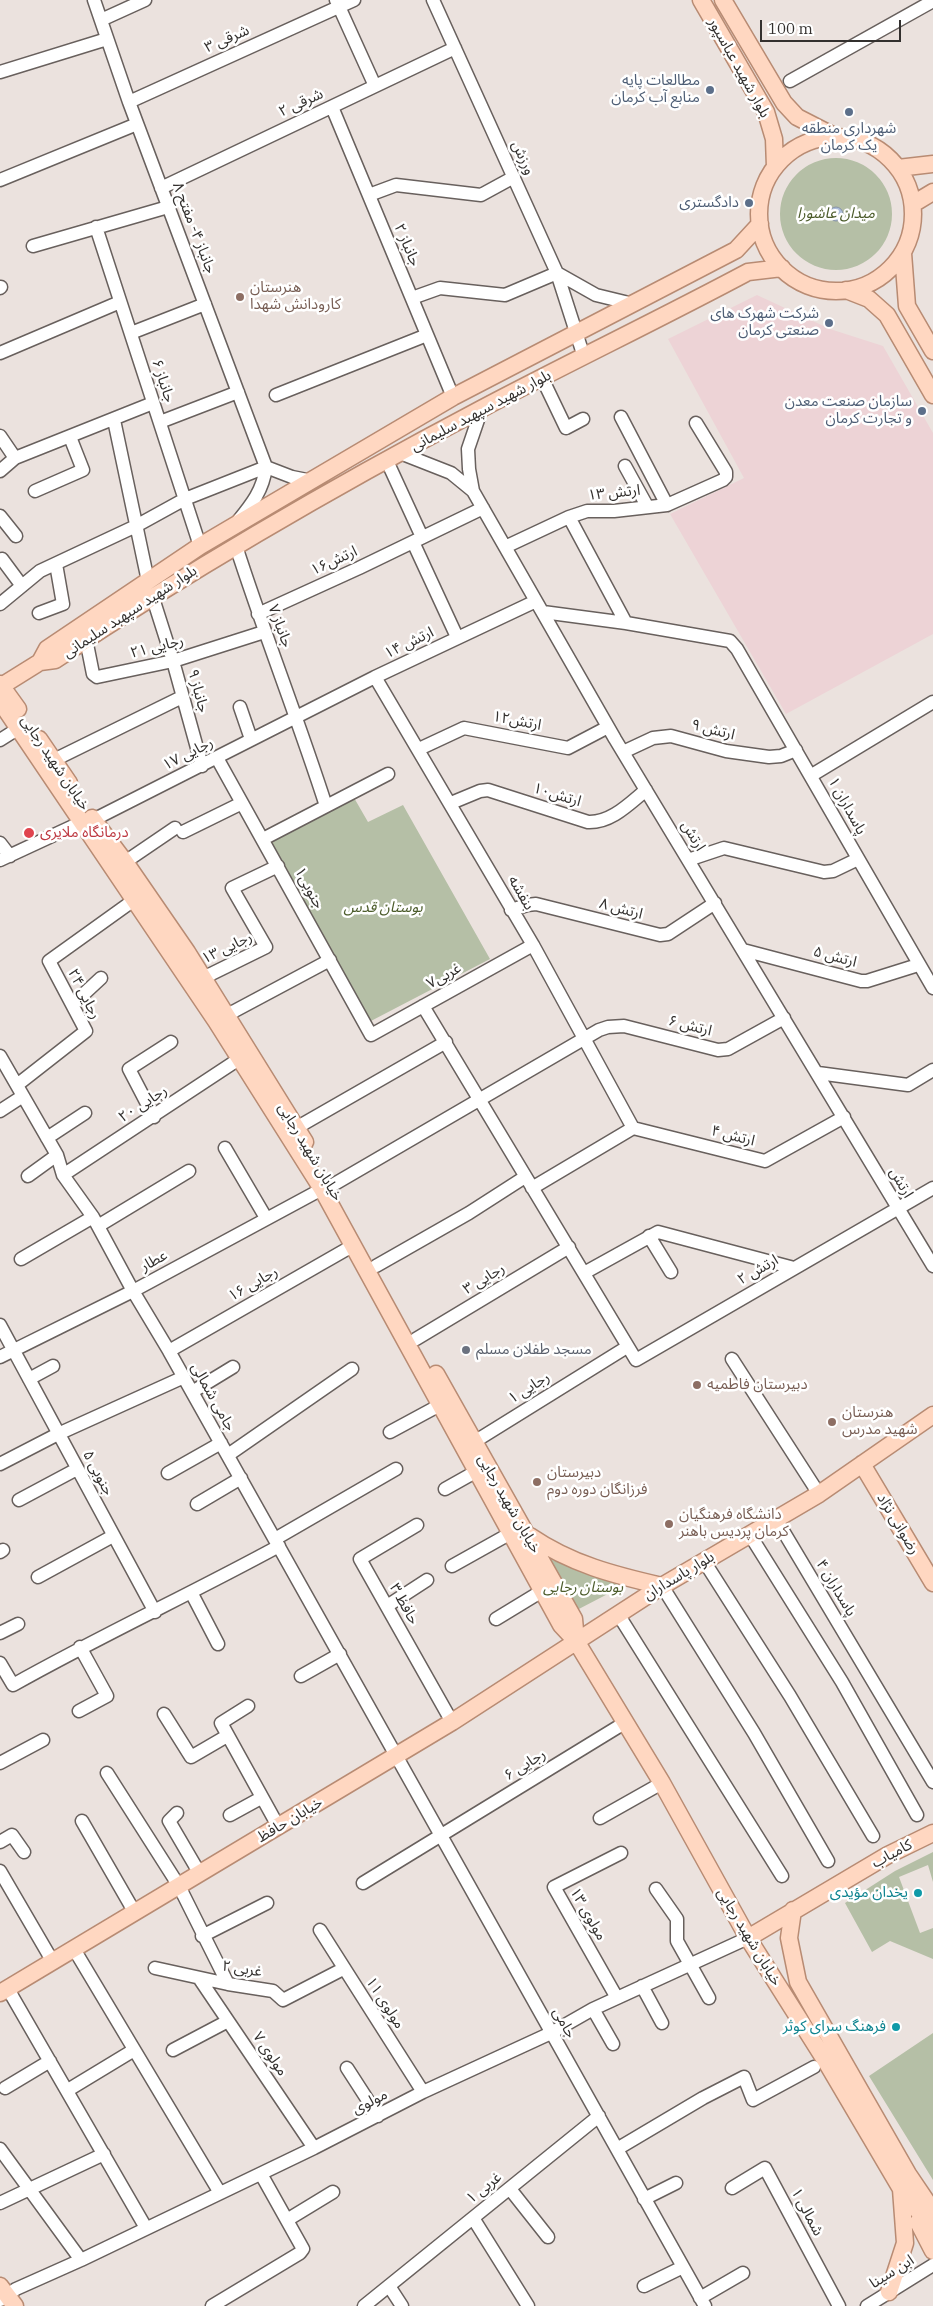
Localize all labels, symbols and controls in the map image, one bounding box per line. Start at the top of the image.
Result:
scale bar [763,10,904,42]
street label: بلوار شهید عباسپور [704,15,774,121]
text: 100 m [768,19,813,38]
street label: شرقی ۳ [202,21,252,57]
place label: مطالعات پایه منابع آب کرمان [611,72,700,107]
marker: مطالعات پایه منابع آب کرمان [704,84,716,96]
street label: شرقی ۲ [276,85,326,121]
marker: شهرداری منطقه یک کرمان [843,106,855,118]
place label: شهرداری منطقه یک کرمان [802,120,896,155]
street label: ورزش [508,138,538,178]
street label: جانباز ۴- مفتح ۸ [168,180,220,276]
place label: دادگستری [679,194,739,212]
marker: دادگستری [743,197,755,209]
park label: میدان عاشورا [797,205,875,223]
street label: جانباز ۲ [390,221,424,269]
place label: هنرستان کارودانش شهدا [250,279,341,314]
marker: هنرستان کارودانش شهدا [234,291,246,303]
place label: شرکت شهرک های صنعتی کرمان [710,305,819,340]
marker: شرکت شهرک های صنعتی کرمان [823,317,835,329]
street label: جانباز ۶ [148,357,178,405]
street label: بلوار شهید سپهبد سلیمانی [408,366,554,456]
place label: سازمان صنعت معدن و تجارت کرمان [785,393,912,428]
marker: سازمان صنعت معدن و تجارت کرمان [916,405,928,417]
street label: ارتش ۱۳ [587,481,641,505]
street label: ارتش۱۶ [308,542,360,580]
street label: بلوار شهید سپهبد سلیمانی [60,562,200,662]
street label: جانباز ۷ [264,602,296,650]
street label: ارتش ۱۴ [381,623,437,663]
street label: رجایی ۲۱ [128,632,186,662]
street label: جانباز ۹ [184,667,212,715]
street label: ارتش۱۲ [491,707,543,735]
street label: خیابان شهید رجایی [17,712,93,814]
street label: ارتش ۹ [689,716,737,744]
street label: رجایی ۱۷ [160,734,216,774]
street label: پاسداران ۱ [824,774,870,838]
street label: ارتش۱۰ [531,779,583,811]
street label: ارتش [677,818,709,854]
place label: درمانگاه ملایری [40,824,129,842]
marker: درمانگاه ملایری [22,826,36,840]
street label: جنوبی۱ [290,864,328,912]
street label: بنفشه [504,873,538,913]
street label: ارتش ۸ [597,895,645,923]
park label: بوستان قدس [343,899,423,917]
street label: رجایی ۱۳ [199,928,255,968]
street label: ارتش ۵ [811,943,859,971]
street label: غربی۷ [424,959,464,993]
street label: رجایی ۲۴ [64,966,104,1022]
street label: ارتش ۶ [666,1012,714,1040]
street label: رجایی ۲۰ [115,1082,171,1126]
street label: خیابان شهید رجایی [274,1100,346,1204]
street label: ارتش ۴ [709,1122,757,1150]
street label: ارتش [885,1165,917,1201]
street label: عطار [137,1246,171,1276]
street label: ارتش ۲ [734,1251,782,1289]
street label: رجایی ۳ [460,1260,508,1298]
street label: رجایی ۱۶ [225,1263,281,1305]
place label: مسجد طفلان مسلم [476,1341,592,1359]
marker: مسجد طفلان مسلم [460,1344,472,1356]
street label: جامی شمالی [187,1360,239,1434]
street label: رجایی ۱ [505,1368,553,1408]
place label: دبیرستان فاطمیه [707,1376,808,1394]
marker: دبیرستان فاطمیه [691,1379,703,1391]
place label: هنرستان شهید مدرس [842,1404,917,1439]
marker: هنرستان شهید مدرس [826,1416,838,1428]
street label: جنوبی ۵ [79,1447,117,1499]
street label: خیابان شهید رجایی [473,1451,545,1557]
place label: دبیرستان فرزانگان دوره دوم [547,1464,648,1499]
marker: دبیرستان فرزانگان دوره دوم [531,1476,543,1488]
street label: رضوانی نژاد [873,1490,923,1558]
place label: دانشگاه فرهنگیان کرمان پردیس باهنر [679,1506,789,1541]
marker: دانشگاه فرهنگیان کرمان پردیس باهنر [663,1518,675,1530]
street label: بلوار پاسداران [640,1548,718,1604]
street label: پاسداران ۴ [812,1556,860,1620]
park label: بوستان رجایی [543,1579,623,1597]
street label: حافظ ۳ [385,1580,423,1628]
street label: رجایی ۶ [501,1745,549,1785]
street label: خیابان حافظ [254,1793,326,1847]
street label: کامیاب [869,1836,915,1872]
street label: مولوی ۱۳ [566,1884,610,1944]
place label: یخدان مؤیدی [830,1884,908,1902]
street label: خیابان شهید رجایی [713,1885,785,1989]
marker: یخدان مؤیدی [912,1887,924,1899]
street label: غربی ۲ [221,1957,263,1981]
street label: مولوی ۱۱ [362,1974,408,2032]
street label: جامی [548,2005,580,2041]
place label: فرهنگ سرای کوثر [783,2018,886,2036]
marker: فرهنگ سرای کوثر [890,2021,902,2033]
street label: مولوی ۷ [249,2028,291,2080]
street label: مولوی [349,2086,391,2118]
street label: غربی ۱ [463,2168,505,2208]
street label: شمالی ۱ [787,2185,827,2239]
street label: ابن سینا [866,2251,918,2293]

